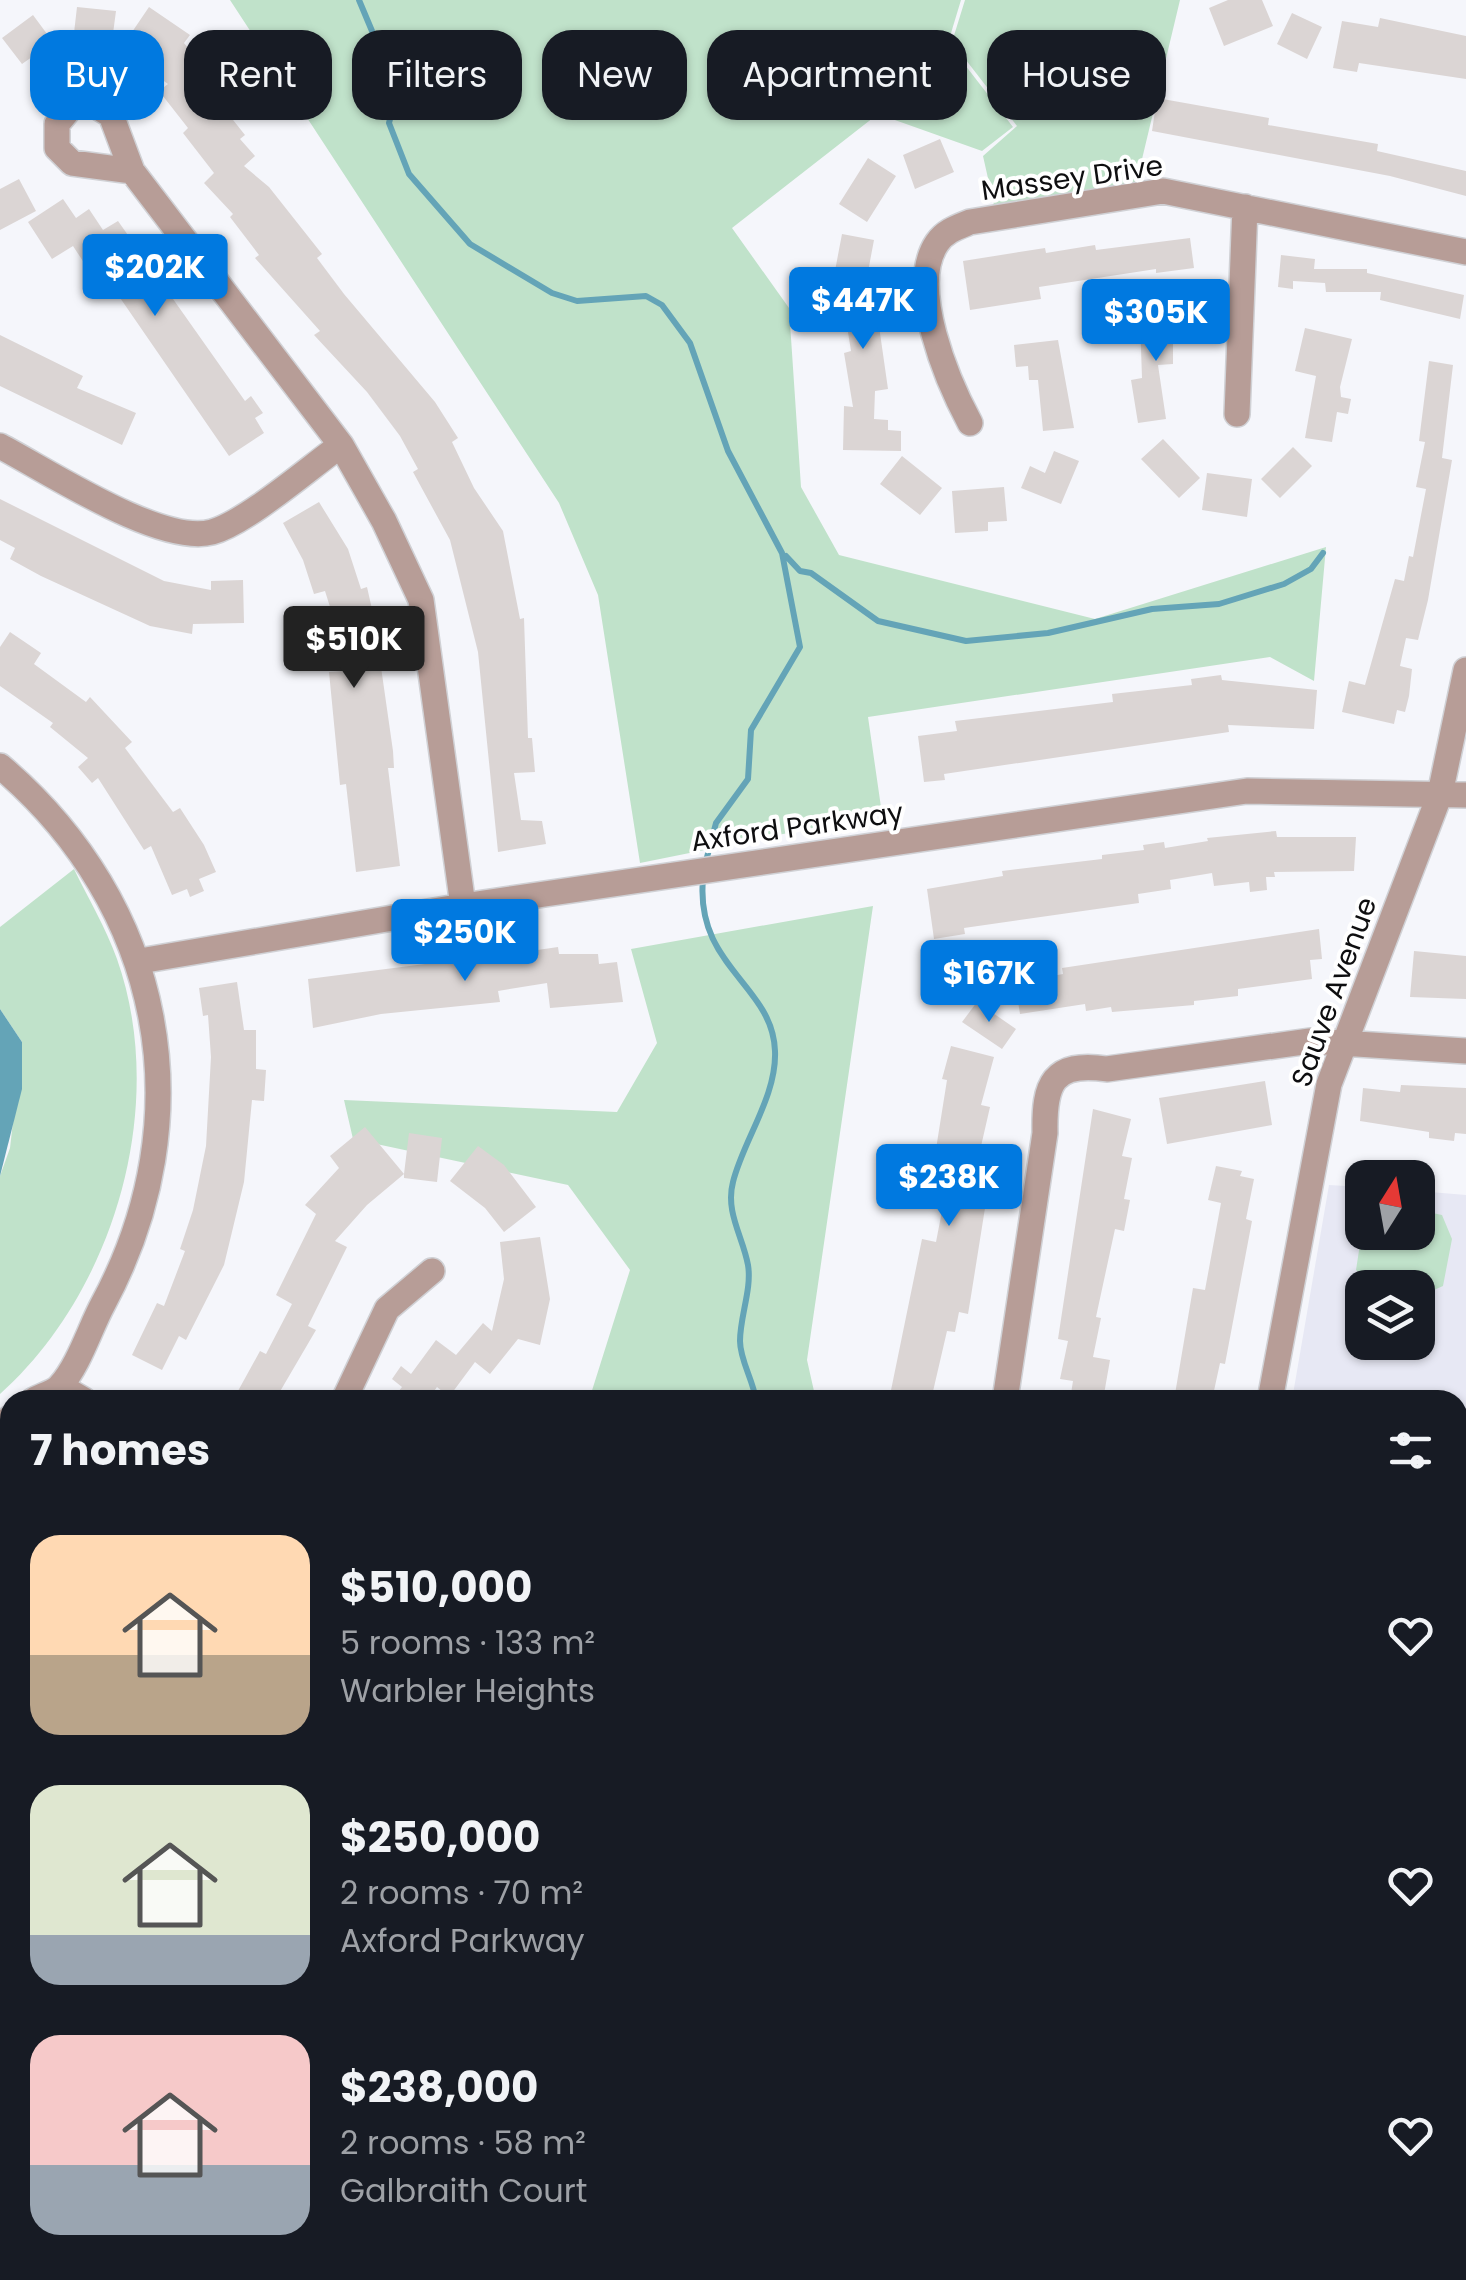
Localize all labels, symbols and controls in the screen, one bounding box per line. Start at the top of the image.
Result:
chip: Buy [30,30,164,120]
chip: Rent [184,30,332,120]
chip: Filters [352,30,522,120]
chip: New [542,30,687,120]
chip: Apartment [707,30,967,120]
chip: House [987,30,1166,120]
street label: Massey Drive [979,146,1165,210]
pin: $202K [85,234,225,319]
text: $202K [105,244,205,289]
pin: $447K [793,267,933,352]
text: $447K [811,277,915,322]
pin: $305K [1086,279,1226,364]
text: $305K [1104,289,1208,334]
pin: $510K [284,606,424,691]
text: $510K [305,616,403,661]
street label: Axford Parkway [688,793,906,861]
street label: Sauve Avenue [1282,892,1386,1092]
pin: $250K [395,899,535,984]
text: $250K [413,909,517,954]
pin: $167K [919,940,1059,1025]
text: $167K [943,950,1035,995]
pin: $238K [879,1144,1019,1229]
text: $238K [898,1154,1000,1199]
north arrow [1345,1160,1435,1250]
map controls [1345,1160,1435,1360]
button: layers [1345,1270,1435,1360]
text: 7 homes [30,1421,210,1480]
icon: filters [1383,1423,1438,1478]
text: $510,000 [340,1558,532,1617]
icon: home [110,1575,230,1695]
icon: heart [1383,1608,1438,1663]
text: 5 rooms · 133 m² [340,1620,595,1665]
text: Warbler Heights [340,1668,595,1713]
text: $250,000 [340,1808,541,1867]
icon: home [110,1825,230,1945]
icon: heart [1383,1858,1438,1913]
text: 2 rooms · 70 m² [340,1870,583,1915]
text: Axford Parkway [340,1918,584,1963]
text: $238,000 [340,2058,538,2117]
icon: home [110,2075,230,2195]
icon: heart [1383,2108,1438,2163]
text: 2 rooms · 58 m² [340,2120,586,2165]
text: Galbraith Court [340,2168,587,2213]

